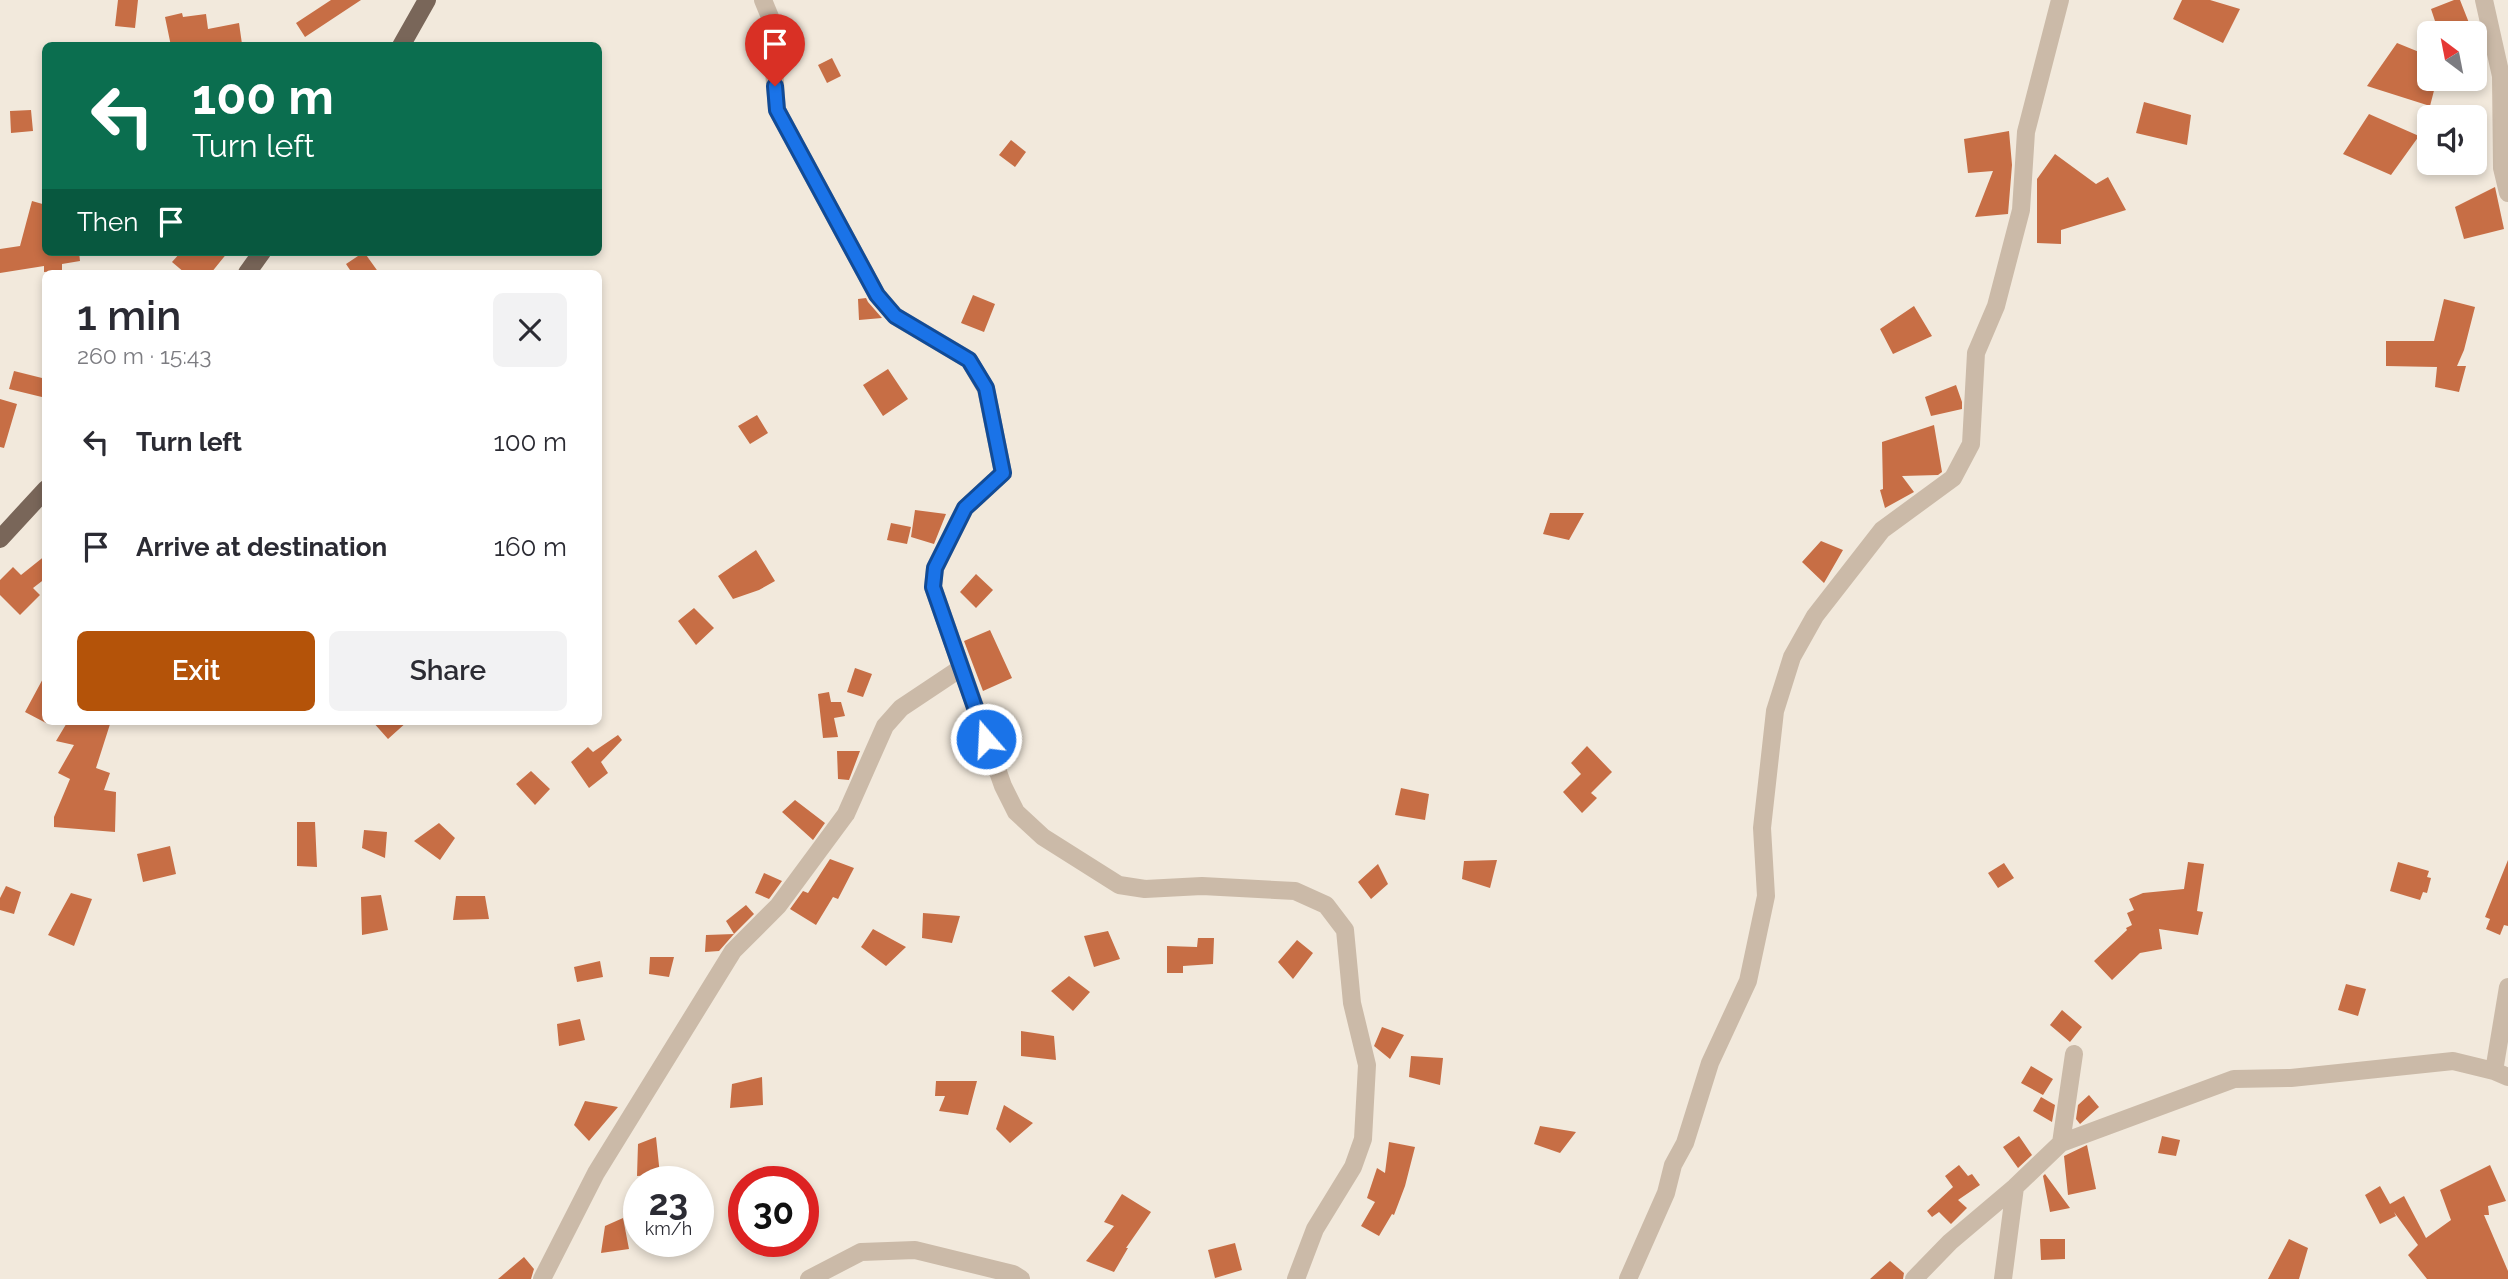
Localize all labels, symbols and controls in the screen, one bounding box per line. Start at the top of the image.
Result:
pin [745,14,805,86]
north arrow [2417,21,2487,91]
map controls [2417,21,2487,175]
icon: arrive [756,25,794,63]
text: 100 m [192,68,334,125]
icon: left [77,70,168,161]
button: sound [2417,105,2487,175]
text: Turn left [192,127,314,164]
icon: arrive [152,203,190,241]
text: Then [77,207,138,237]
text: 1 min [77,291,181,340]
button: close [493,293,567,367]
text: 260 m · 15:43 [77,342,212,369]
icon: left [77,423,115,461]
text: Turn left [136,427,242,457]
text: 100 m [494,427,567,457]
icon: arrive [77,528,115,566]
text: Arrive at destination [136,532,387,562]
text: 160 m [494,532,567,562]
button: Exit [77,631,315,711]
button: Share [329,631,567,711]
position arrow [949,702,1023,776]
speed limit sign: 30 [728,1166,819,1257]
text: 23 [649,1182,688,1223]
text: km/h [645,1218,692,1239]

